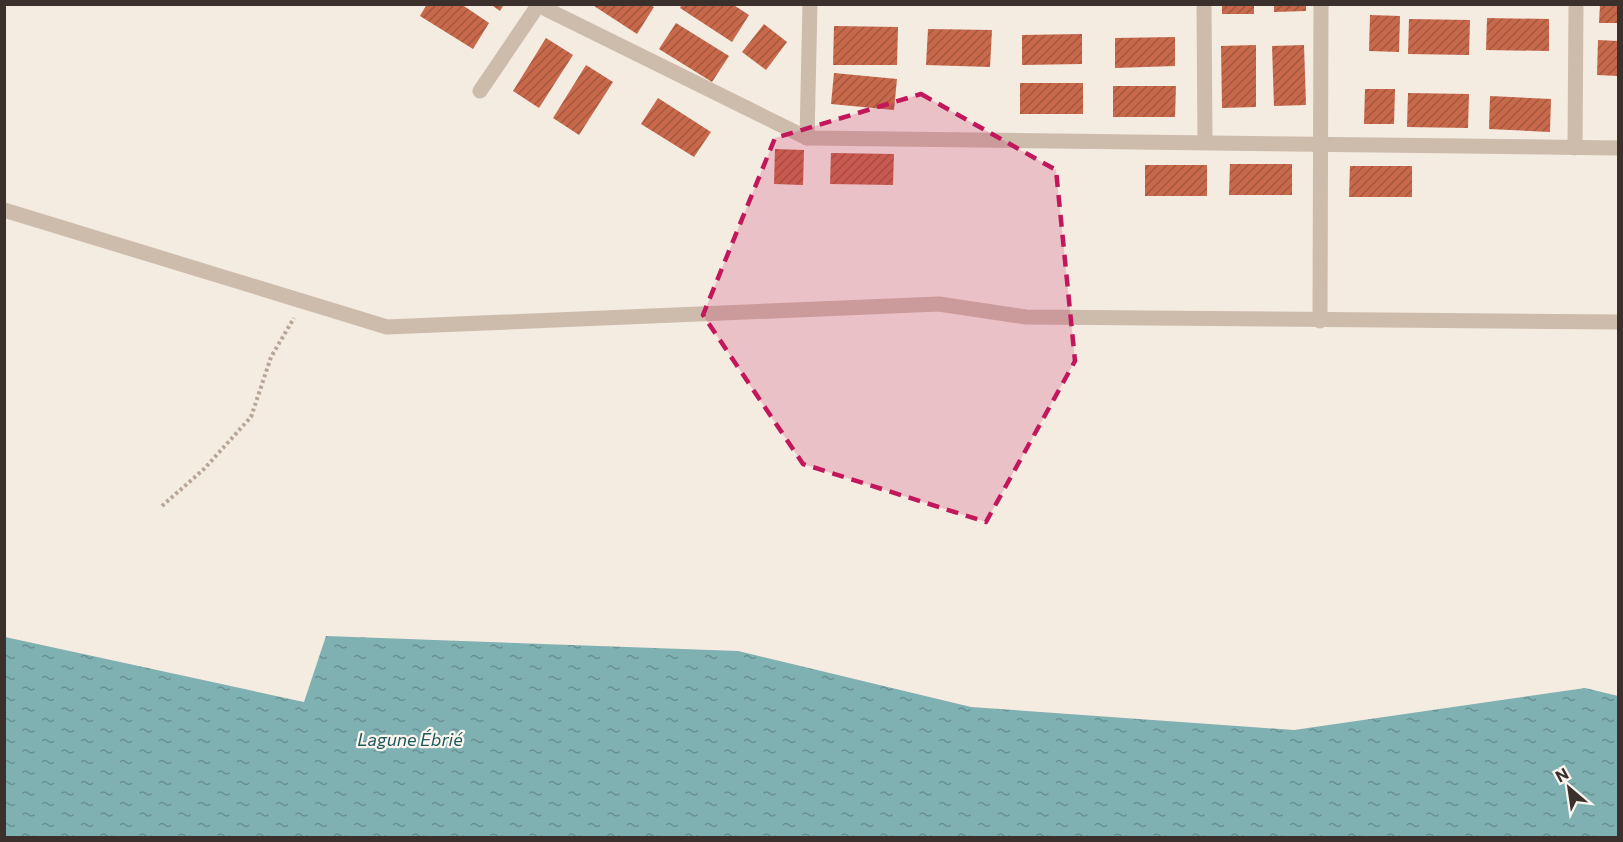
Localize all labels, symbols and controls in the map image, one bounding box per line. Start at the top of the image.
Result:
water label: Lagune Ébrié [357,728,463,750]
north arrow [1539,758,1599,818]
text: N [1552,763,1571,786]

